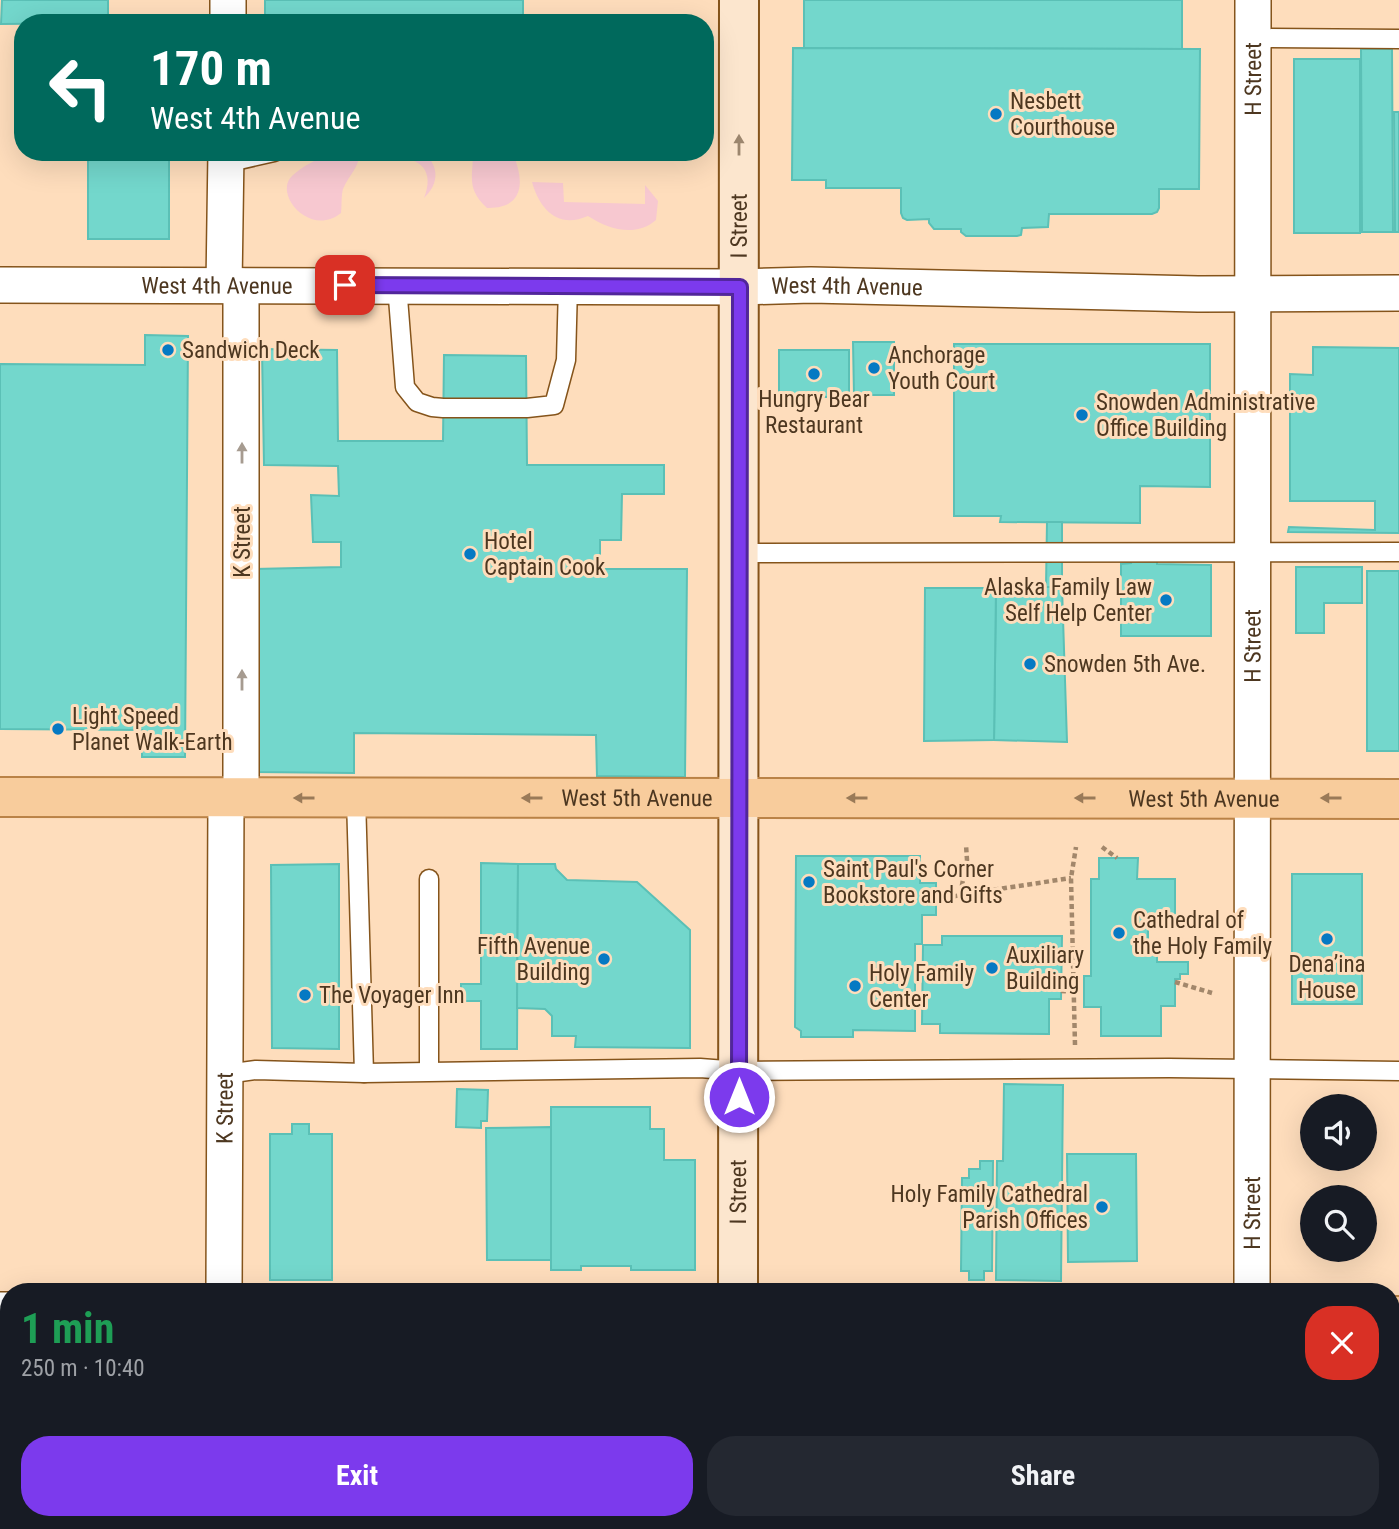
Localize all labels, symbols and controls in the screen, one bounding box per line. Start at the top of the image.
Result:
text: 170 m [150,40,272,97]
icon: left [35,42,126,133]
street label: H Street [1240,42,1267,116]
place label: Nesbett Courthouse [1010,88,1115,141]
text: West 4th Avenue [150,99,360,137]
marker: Nesbett Courthouse [988,106,1004,122]
one-way arrow [733,134,745,156]
street label: I Street [726,194,753,258]
pin [315,255,375,315]
icon: arrive [326,266,364,304]
street label: West 4th Avenue [141,272,293,300]
street label: West 4th Avenue [771,272,923,302]
place label: Sandwich Deck [182,337,320,364]
marker: Sandwich Deck [160,342,176,358]
place label: Anchorage Youth Court [888,342,995,395]
marker: Anchorage Youth Court [866,360,882,376]
marker: Hungry Bear Restaurant [806,366,822,382]
place label: Hungry Bear Restaurant [758,386,870,439]
place label: Snowden Administrative Office Building [1096,389,1315,442]
marker: Snowden Administrative Office Building [1074,407,1090,423]
one-way arrow [236,442,248,464]
street label: K Street [229,506,256,578]
place label: Hotel Captain Cook [484,528,606,581]
marker: Hotel Captain Cook [462,546,478,562]
place label: Alaska Family Law Self Help Center [984,574,1152,627]
marker: Alaska Family Law Self Help Center [1158,592,1174,608]
street label: H Street [1239,609,1267,683]
place label: Snowden 5th Ave. [1044,651,1206,678]
marker: Snowden 5th Ave. [1022,656,1038,672]
one-way arrow [236,669,248,691]
place label: Light Speed Planet Walk-Earth [72,703,233,756]
marker: Light Speed Planet Walk-Earth [50,721,66,737]
street label: West 5th Avenue [561,785,713,812]
street label: West 5th Avenue [1128,786,1280,813]
one-way arrow [293,792,315,804]
one-way arrow [521,792,543,804]
one-way arrow [846,792,868,804]
one-way arrow [1074,792,1096,804]
one-way arrow [1320,792,1342,804]
place label: Saint Paul's Corner Bookstore and Gifts [823,856,1003,909]
marker: Saint Paul's Corner Bookstore and Gifts [801,874,817,890]
place label: Cathedral of the Holy Family [1133,907,1272,960]
marker: Cathedral of the Holy Family [1111,925,1127,941]
marker: Dena’ina House [1319,931,1335,947]
place label: Fifth Avenue Building [477,933,590,986]
place label: Auxiliary Building [1006,942,1084,995]
marker: Fifth Avenue Building [596,951,612,967]
place label: Dena’ina House [1288,951,1366,1004]
place label: Holy Family Center [869,960,975,1013]
marker: Auxiliary Building [984,960,1000,976]
marker: Holy Family Center [847,978,863,994]
place label: The Voyager Inn [319,982,465,1009]
marker: The Voyager Inn [297,987,313,1003]
position arrow [702,1060,776,1134]
street label: K Street [212,1072,239,1144]
map controls [1300,1094,1377,1262]
button: sound [1300,1094,1377,1171]
street label: I Street [725,1160,752,1224]
street label: H Street [1239,1176,1266,1250]
place label: Holy Family Cathedral Parish Offices [891,1181,1088,1234]
button: search [1300,1185,1377,1262]
marker: Holy Family Cathedral Parish Offices [1094,1199,1110,1215]
text: 1 min [21,1304,114,1353]
button: close [1305,1306,1379,1380]
text: 250 m · 10:40 [21,1355,145,1382]
button: Exit [21,1436,693,1516]
button: Share [707,1436,1379,1516]

